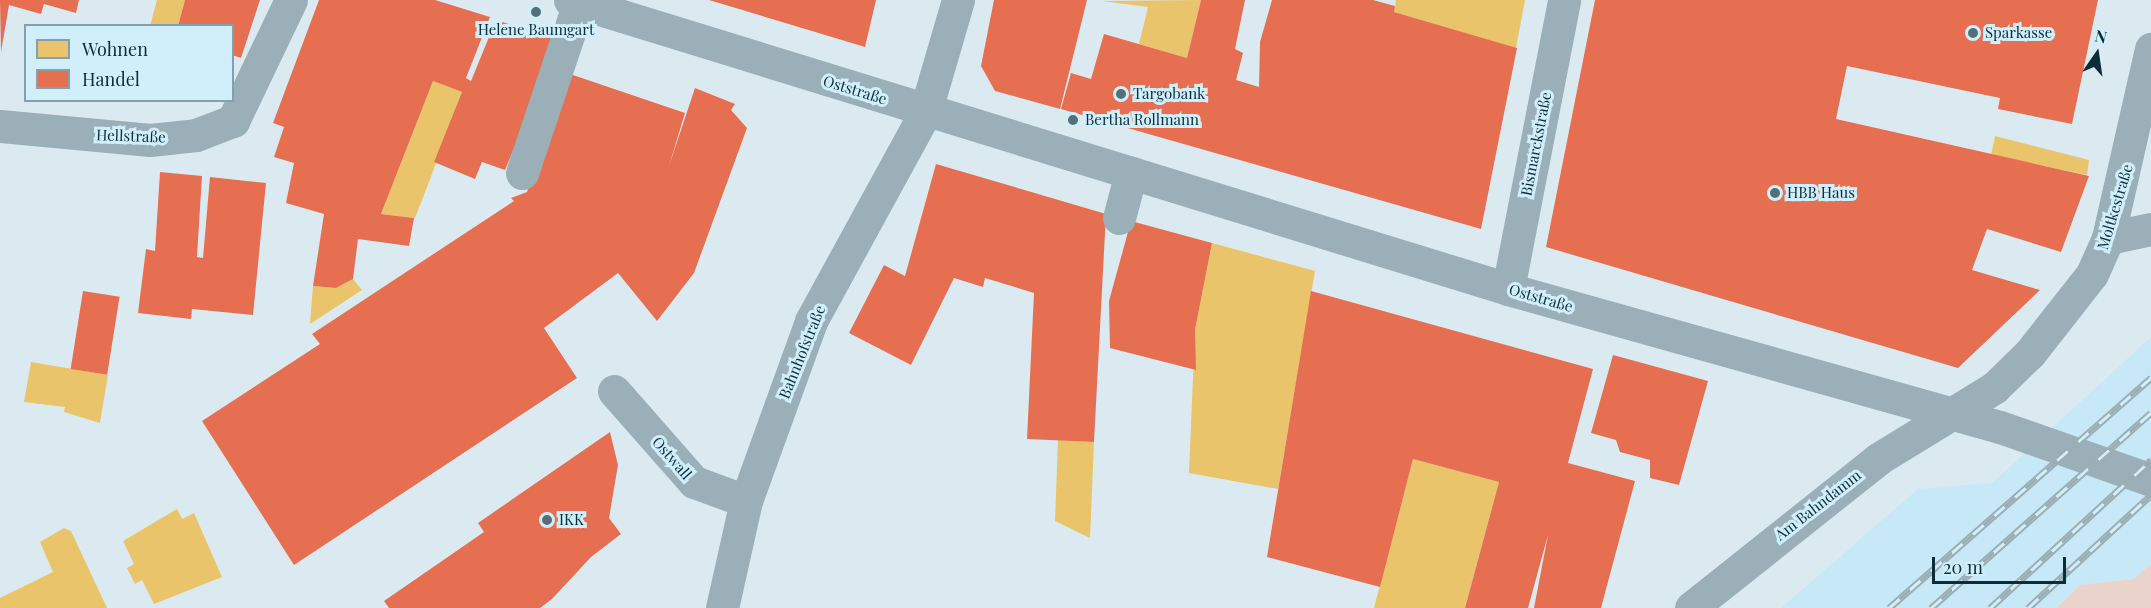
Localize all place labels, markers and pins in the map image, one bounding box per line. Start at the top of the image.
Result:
marker: Helene Baumgart [529,5,543,19]
place label: Helene Baumgart [478,21,594,39]
place label: Sparkasse [1985,24,2052,42]
marker: Sparkasse [1966,26,1980,40]
place label: Targobank [1133,85,1205,103]
marker: Targobank [1114,87,1128,101]
place label: Bertha Rollmann [1085,111,1199,129]
marker: Bertha Rollmann [1066,113,1080,127]
place label: HBB Haus [1787,184,1855,202]
marker: HBB Haus [1768,186,1782,200]
place label: IKK [559,511,584,529]
marker: IKK [540,513,554,527]

